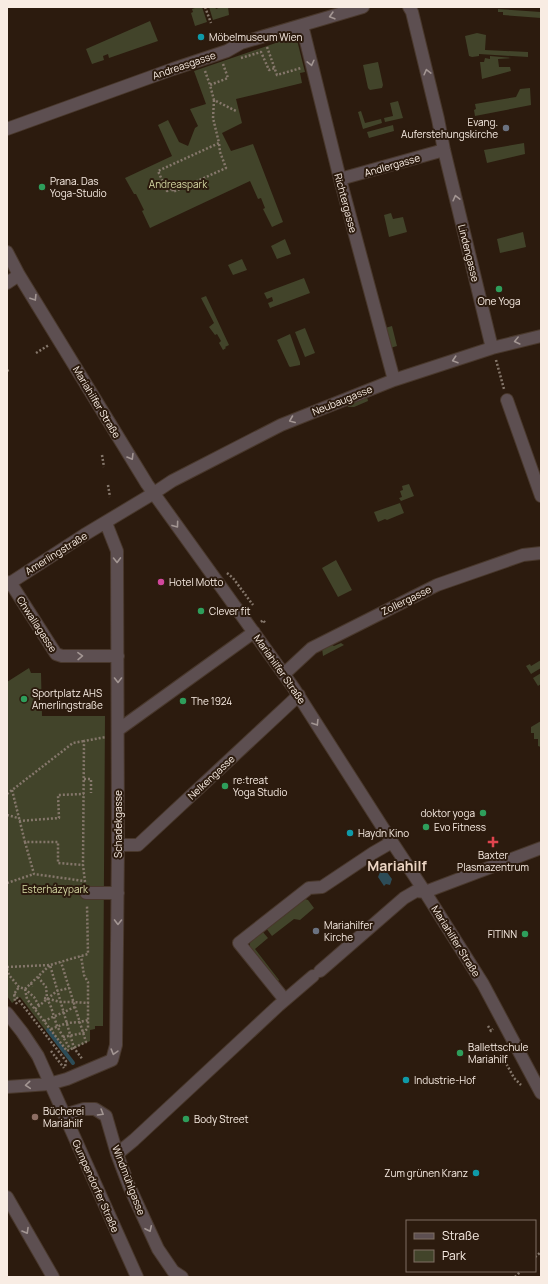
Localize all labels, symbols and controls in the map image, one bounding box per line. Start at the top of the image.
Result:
one-way arrow [329,11,336,20]
place label: Möbelmuseum Wien [209,30,303,44]
marker: Möbelmuseum Wien [196,32,206,42]
street label: Andreasgasse [150,48,218,82]
one-way arrow [306,59,315,66]
one-way arrow [423,68,431,75]
place label: Evang. Auferstehungskirche [401,115,498,141]
marker: Evang. Auferstehungskirche [501,123,511,133]
street label: Andlergasse [362,150,422,180]
street label: Richtergasse [331,172,361,234]
place label: Prana. Das Yoga-Studio [50,174,107,200]
park label: Andreaspark [149,177,208,191]
marker: Prana. Das Yoga-Studio [37,182,47,192]
one-way arrow [452,195,460,202]
street label: Lindengasse [455,223,483,283]
marker: One Yoga [494,284,504,294]
one-way arrow [29,294,36,301]
place label: One Yoga [477,294,521,308]
one-way arrow [513,337,520,345]
one-way arrow [452,355,459,364]
street label: Mariahilfer Straße [70,363,124,441]
street label: Neubaugasse [310,381,374,418]
one-way arrow [289,415,297,423]
one-way arrow [126,453,133,460]
one-way arrow [171,521,178,528]
street label: Amerlingstraße [22,528,90,578]
one-way arrow [113,557,121,563]
place label: Hotel Motto [169,575,223,589]
marker: Hotel Motto [156,577,166,587]
street label: Zollergasse [379,582,433,618]
street label: Chwallagasse [14,593,60,655]
place label: Clever fit [209,604,251,618]
marker: Clever fit [196,606,206,616]
street label: Mariahilfer Straße [251,631,309,707]
one-way arrow [77,652,83,660]
one-way arrow [114,677,122,683]
place label: Sportplatz AHS Amerlingstraße [32,686,103,712]
marker: Sportplatz AHS Amerlingstraße [19,694,29,704]
place label: The 1924 [191,694,232,708]
marker: The 1924 [178,696,188,706]
one-way arrow [311,719,319,726]
street label: Nelkengasse [185,752,238,802]
place label: re:treat Yoga Studio [233,773,288,799]
marker: re:treat Yoga Studio [220,781,230,791]
street label: Schadekgasse [111,790,125,858]
place label: doktor yoga [420,806,475,820]
marker: doktor yoga [478,808,488,818]
place label: Evo Fitness [434,820,486,834]
marker: Evo Fitness [421,822,431,832]
place label: Haydn Kino [358,826,409,840]
marker: Haydn Kino [345,828,355,838]
marker: Baxter Plasmazentrum [487,836,499,848]
place label: Baxter Plasmazentrum [457,848,529,874]
district label: Mariahilf [367,856,427,875]
park label: Esterházypark [22,882,89,896]
street label: Mariahilfer Straße [428,903,484,980]
place label: Mariahilfer Kirche [324,918,373,944]
one-way arrow [114,919,122,925]
marker: Mariahilfer Kirche [311,926,321,936]
place label: FITINN [488,927,517,941]
marker: FITINN [520,929,530,939]
place label: Ballettschule Mariahilf [468,1040,529,1066]
one-way arrow [110,1048,119,1055]
marker: Ballettschule Mariahilf [455,1048,465,1058]
place label: Industrie-Hof [414,1073,476,1087]
marker: Industrie-Hof [401,1075,411,1085]
one-way arrow [25,1081,31,1090]
place label: Bücherei Mariahilf [43,1104,84,1130]
one-way arrow [97,1108,104,1115]
marker: Bücherei Mariahilf [30,1112,40,1122]
place label: Body Street [194,1112,249,1126]
marker: Body Street [181,1114,191,1124]
street label: Gumpendorfer Straße [69,1137,123,1235]
street label: Windmühlgasse [109,1143,149,1217]
place label: Zum grünen Kranz [384,1166,468,1180]
marker: Zum grünen Kranz [471,1168,481,1178]
legend [406,1220,536,1272]
one-way arrow [144,1225,152,1232]
one-way arrow [22,1227,29,1234]
text: Straße [442,1227,479,1244]
text: Park [442,1247,467,1264]

